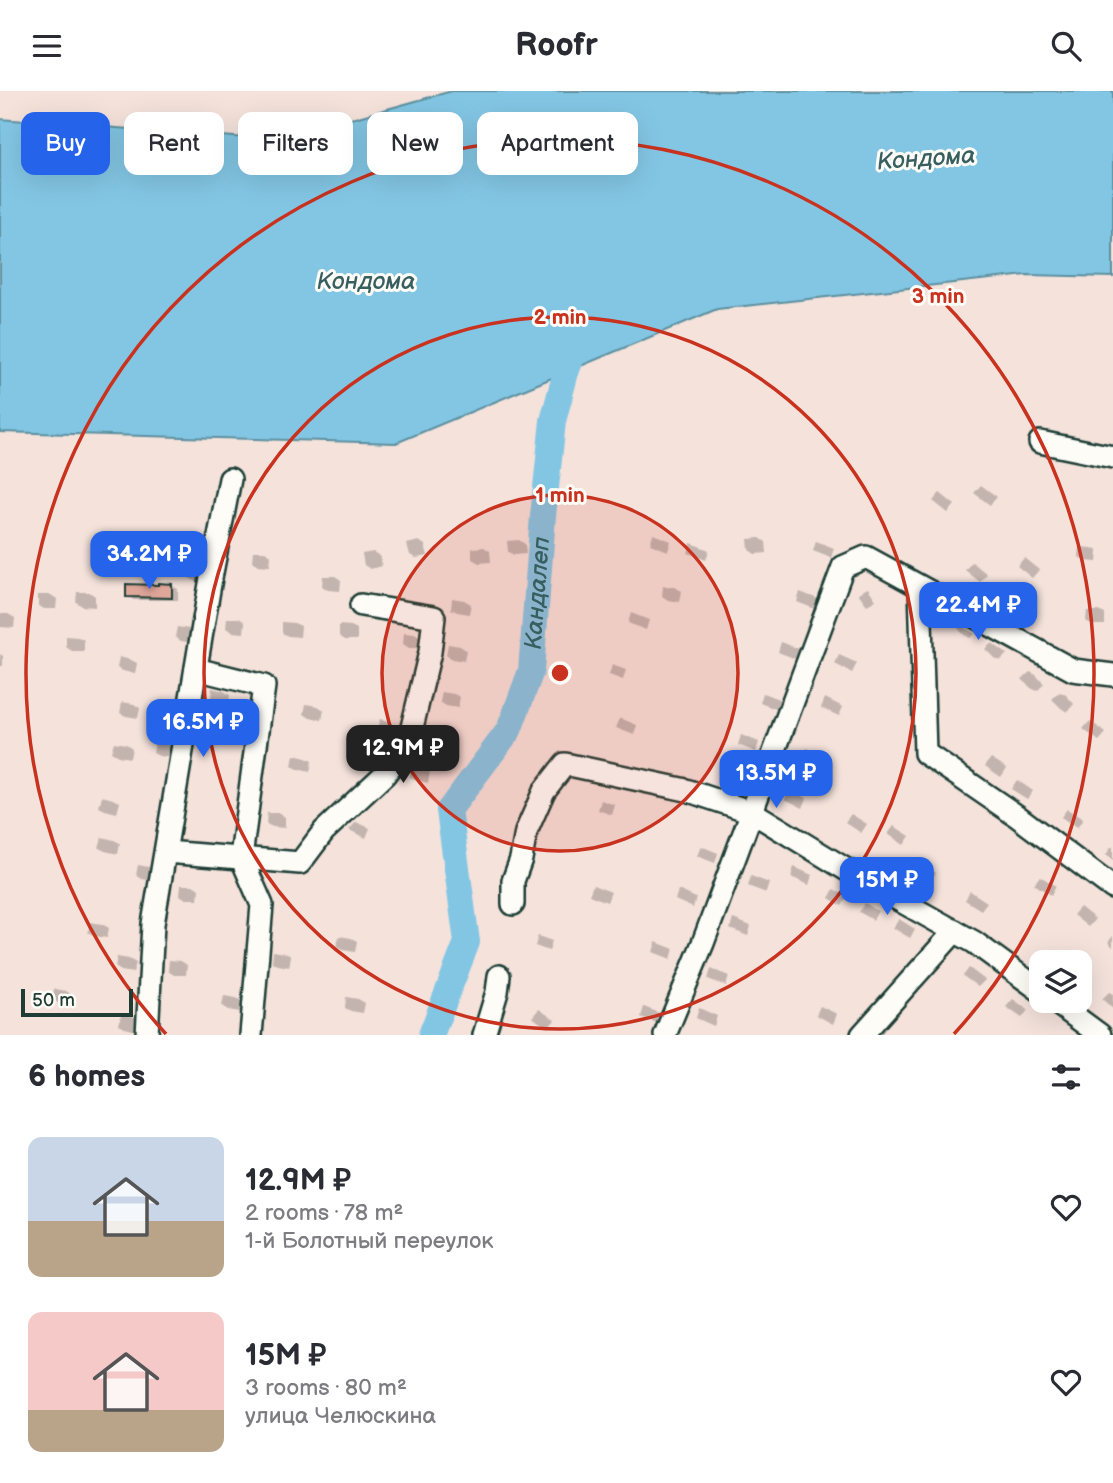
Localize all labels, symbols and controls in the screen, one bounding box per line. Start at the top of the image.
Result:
text: Roofr [515,26,598,65]
icon: menu [28,27,66,65]
icon: search [1047,27,1085,65]
chip: Buy [21,112,110,175]
chip: Rent [124,112,224,175]
chip: Filters [238,112,353,175]
chip: New [367,112,463,175]
chip: Apartment [477,112,638,175]
water label: Кондома [876,141,976,176]
water label: Кондома [317,267,415,296]
text: 3 min [912,284,964,309]
text: 2 min [533,305,587,330]
text: 1 min [535,483,585,508]
pin: 34.2M ₽ [84,531,214,591]
water label: Кандалеп [519,536,556,651]
text: 34.2M ₽ [106,540,192,568]
pin: 22.4M ₽ [913,582,1043,642]
text: 22.4M ₽ [935,591,1021,619]
centre of rings [548,661,572,685]
pin: 16.5M ₽ [138,699,268,759]
text: 16.5M ₽ [162,708,244,736]
pin: 12.9M ₽ [338,725,468,785]
text: 12.9M ₽ [362,734,444,762]
pin: 13.5M ₽ [711,751,841,810]
text: 13.5M ₽ [736,759,816,787]
pin: 15M ₽ [838,857,936,917]
text: 15M ₽ [856,866,918,894]
map controls [1029,950,1092,1013]
button: layers [1029,950,1092,1013]
scale bar [21,986,133,1018]
text: 50 m [32,989,75,1012]
icon: filters [1047,1058,1085,1096]
text: 6 homes [28,1059,145,1095]
text: 12.9M ₽ [245,1163,351,1199]
icon: home [84,1165,168,1249]
icon: heart [1047,1188,1085,1226]
text: 2 rooms · 78 m² [245,1199,403,1227]
text: 1-й Болотный переулок [245,1227,493,1255]
text: 15M ₽ [245,1338,326,1374]
icon: home [84,1340,168,1424]
icon: heart [1047,1363,1085,1401]
text: 3 rooms · 80 m² [245,1374,407,1402]
text: улица Челюскина [245,1402,436,1430]

